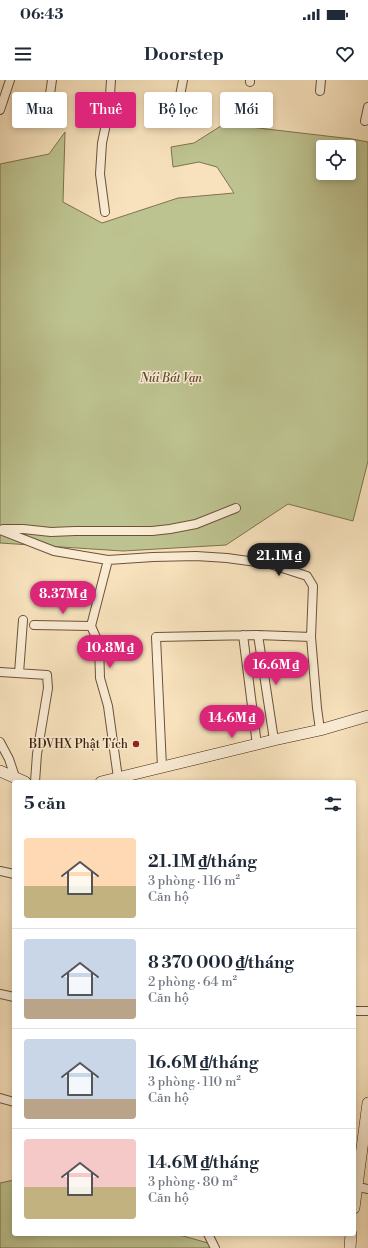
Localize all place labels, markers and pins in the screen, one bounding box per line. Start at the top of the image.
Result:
pin: 21.1M ₫ [242,543,316,577]
pin: 8.37M ₫ [26,581,100,615]
pin: 10.8M ₫ [73,635,147,669]
pin: 16.6M ₫ [239,652,313,686]
pin: 14.6M ₫ [195,705,269,739]
place label: BDVHX Phật Tích [28,737,128,752]
marker: BDVHX Phật Tích [131,739,141,749]

